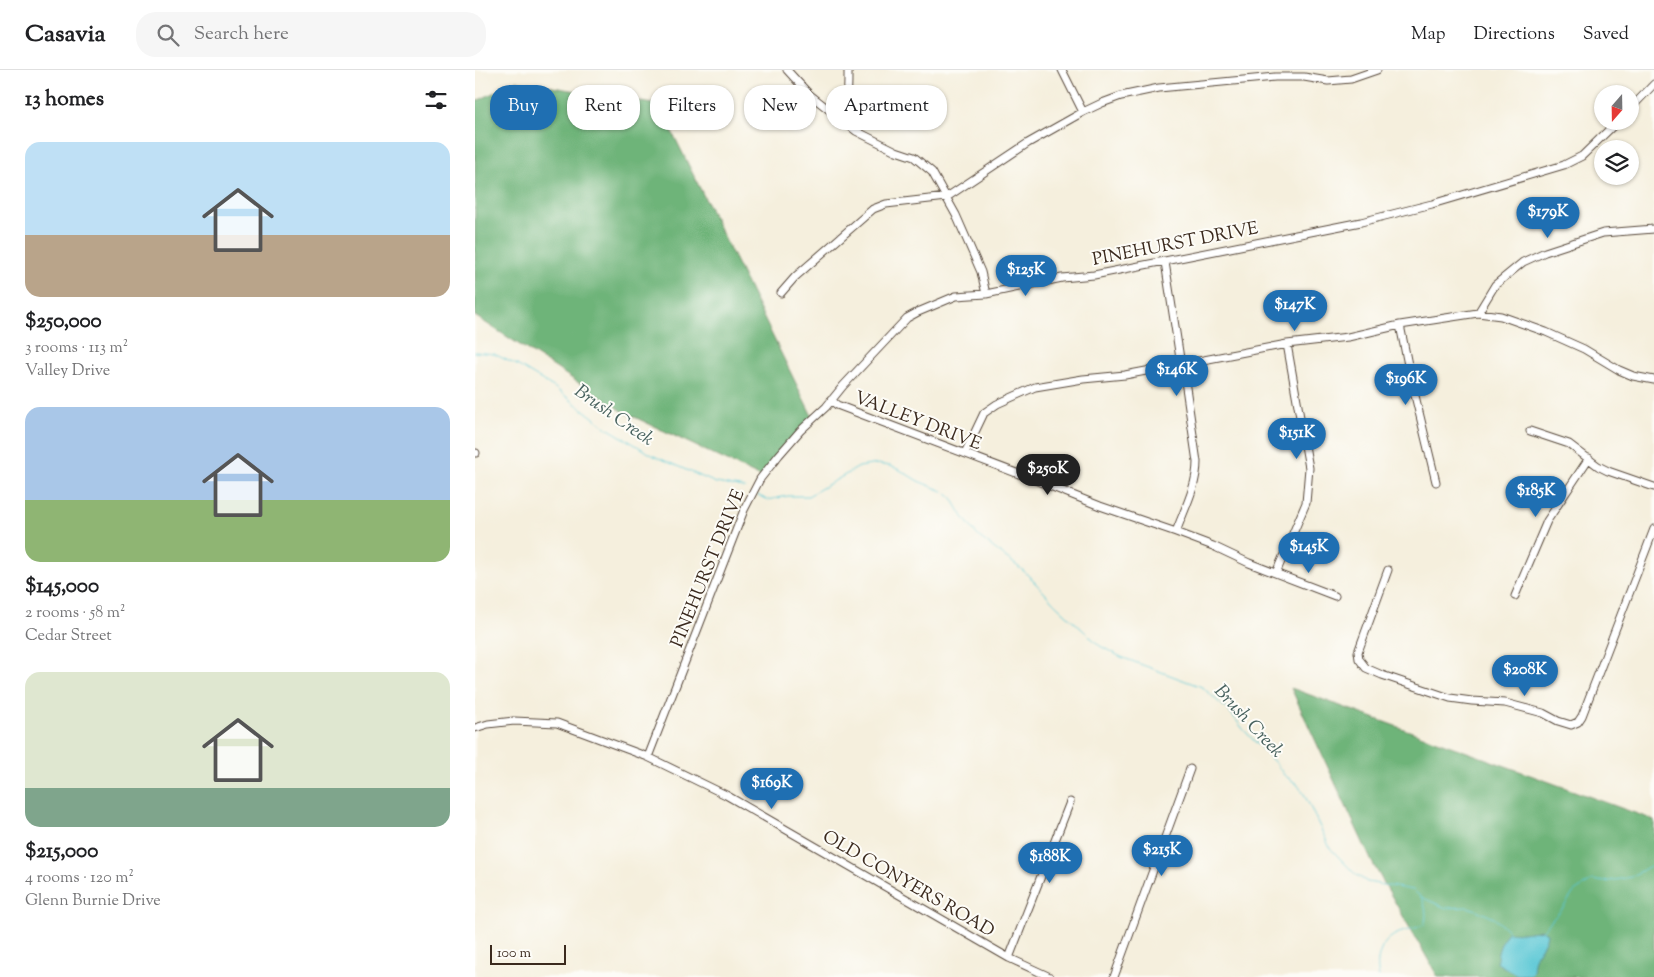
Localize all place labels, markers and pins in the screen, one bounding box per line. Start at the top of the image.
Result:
pin: $179K [1513,196,1583,239]
pin: $125K [991,254,1061,297]
pin: $147K [1260,290,1330,332]
pin: $146K [1142,354,1212,397]
pin: $196K [1371,364,1441,406]
pin: $151K [1262,418,1332,460]
pin: $250K [1013,454,1083,496]
pin: $185K [1501,476,1571,518]
pin: $145K [1274,532,1344,574]
pin: $208K [1490,654,1560,697]
pin: $169K [737,768,807,810]
pin: $215K [1127,834,1197,877]
pin: $188K [1015,842,1085,884]

